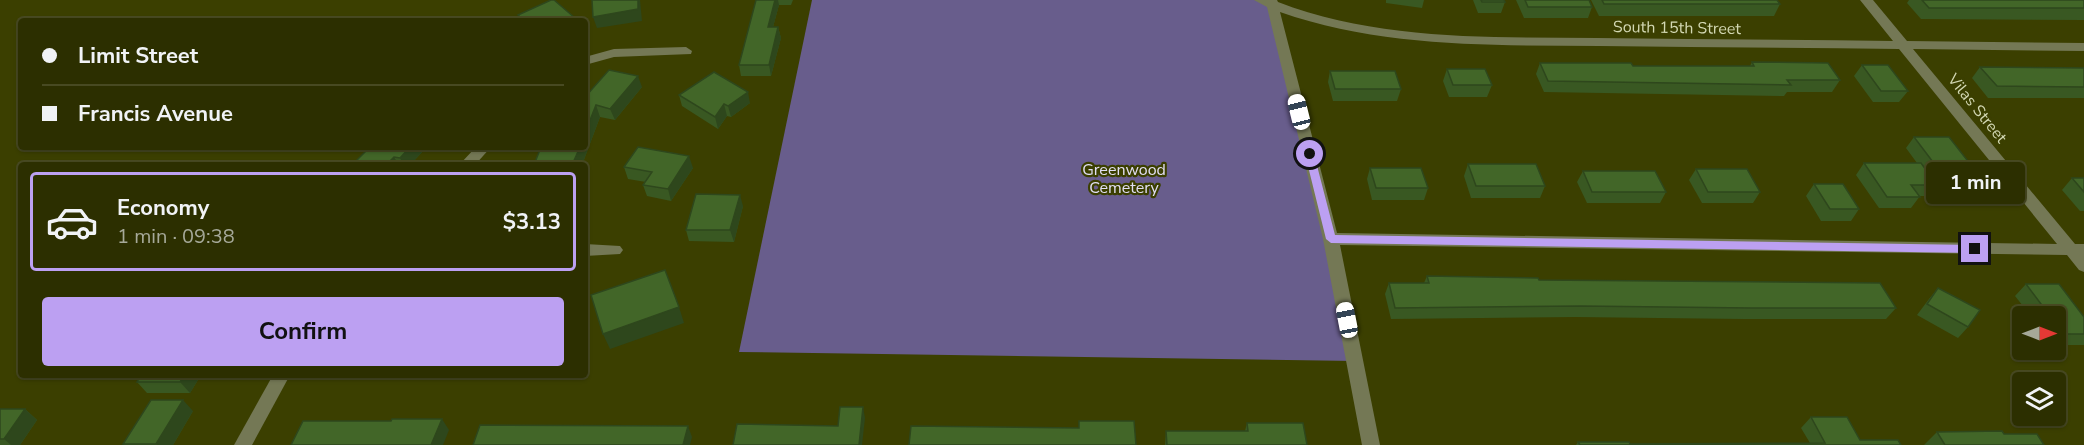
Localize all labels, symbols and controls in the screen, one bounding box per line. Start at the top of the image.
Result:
street label: South 15th Street [1613,16,1742,40]
text: Limit Street [78,41,198,71]
street label: Vilas Street [1942,69,2012,148]
car [1286,92,1312,132]
text: Francis Avenue [78,99,233,129]
route start [1296,140,1323,167]
park label: Greenwood Cemetery [1082,159,1166,199]
callout: 1 min [1926,162,2024,204]
text: 1 min [1950,169,2001,196]
text: Economy [117,193,209,223]
icon: car [45,195,99,249]
text: $3.13 [503,207,561,237]
text: 1 min · 09:38 [117,223,235,250]
route end [1961,235,1988,262]
button: Confirm [42,297,564,366]
car [1335,301,1359,339]
north arrow [2012,306,2066,360]
map controls [2012,306,2066,426]
button: layers [2012,372,2066,426]

